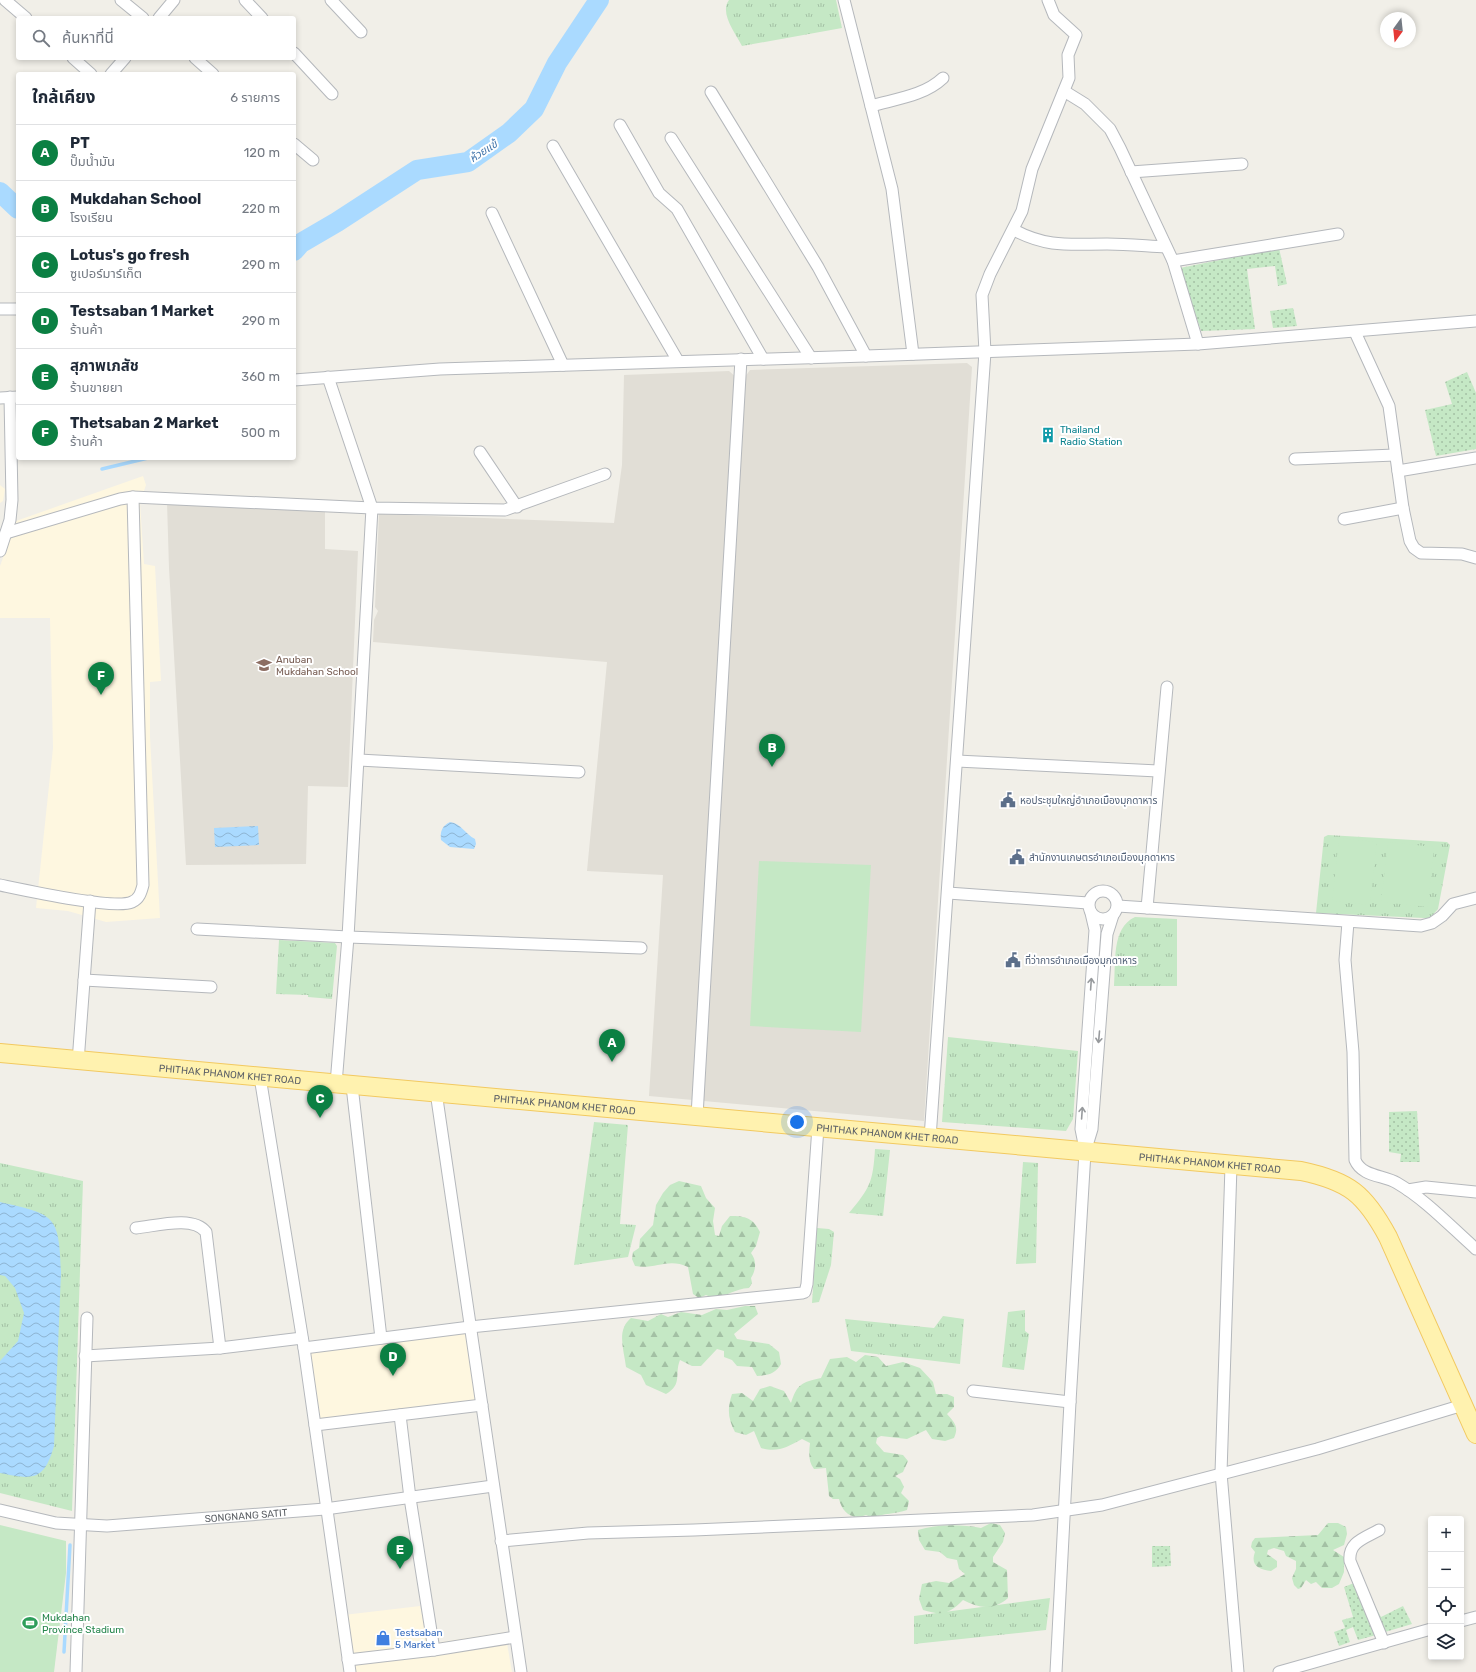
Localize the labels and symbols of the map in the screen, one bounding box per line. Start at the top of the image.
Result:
north arrow [1380,12,1416,48]
water label: ห้วยแข้ [467,137,501,165]
place label: Thailand Radio Station [1060,424,1122,448]
building icon: Thailand Radio Station [1039,426,1057,444]
place label: Anuban Mukdahan School [276,654,358,678]
school or university icon: Anuban Mukdahan School [255,656,273,674]
pin: F [88,662,114,695]
pin: B [759,734,785,767]
public building icon: หอประชุมใหญ่อำเภอเมืองมุกดาหาร [999,791,1017,809]
place label: หอประชุมใหญ่อำเภอเมืองมุกดาหาร [1020,794,1157,807]
public building icon: สำนักงานเกษตรอำเภอเมืองมุกดาหาร [1008,848,1026,866]
place label: สำนักงานเกษตรอำเภอเมืองมุกดาหาร [1029,852,1175,864]
public building icon: ที่ว่าการอำเภอเมืองมุกดาหาร [1004,951,1022,969]
place label: ที่ว่าการอำเภอเมืองมุกดาหาร [1025,953,1137,967]
one-way arrow [1088,978,1095,991]
pin: A [599,1029,625,1062]
one-way arrow [1095,1030,1103,1043]
street label: PHITHAK PHANOM KHET ROAD [158,1062,302,1087]
pin: C [307,1085,333,1118]
street label: PHITHAK PHANOM KHET ROAD [493,1093,636,1118]
one-way arrow [1078,1107,1085,1120]
your location [787,1112,807,1132]
street label: PHITHAK PHANOM KHET ROAD [816,1122,959,1147]
street label: PHITHAK PHANOM KHET ROAD [1138,1151,1282,1176]
pin: D [380,1343,406,1376]
street label: SONGNANG SATIT [204,1507,288,1525]
pin: E [387,1536,413,1569]
place label: Mukdahan Province Stadium [42,1612,124,1636]
sports icon: Mukdahan Province Stadium [21,1614,39,1632]
place label: Testsaban 5 Market [395,1627,443,1651]
shop icon: Testsaban 5 Market [374,1629,392,1647]

